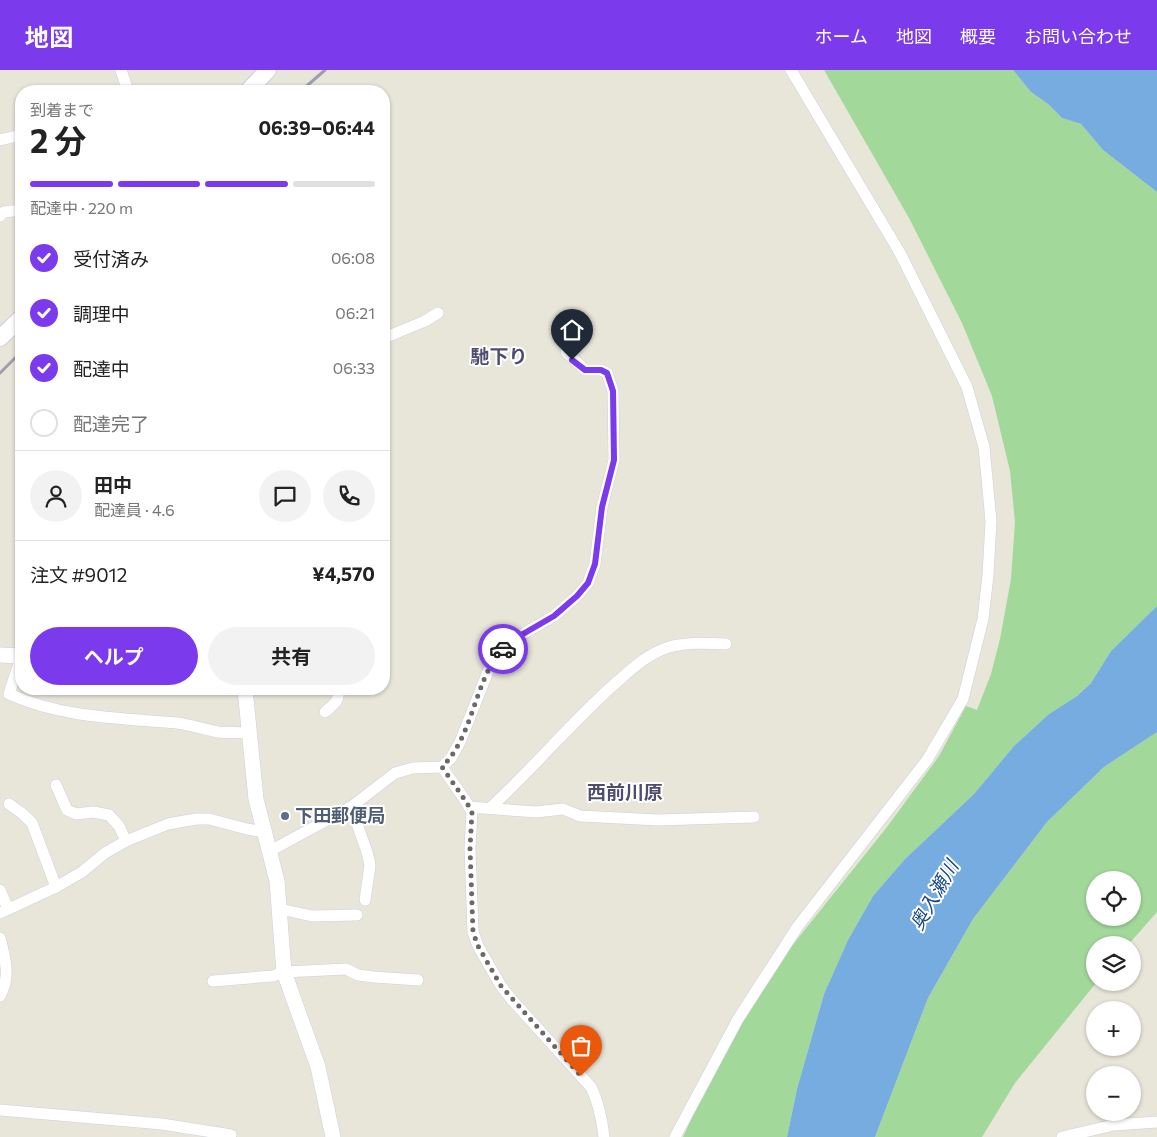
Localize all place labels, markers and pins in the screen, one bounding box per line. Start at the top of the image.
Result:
pin [551,309,593,360]
place label: 下田郵便局 [295,804,385,826]
marker: 下田郵便局 [279,810,291,822]
pin [560,1025,602,1076]

